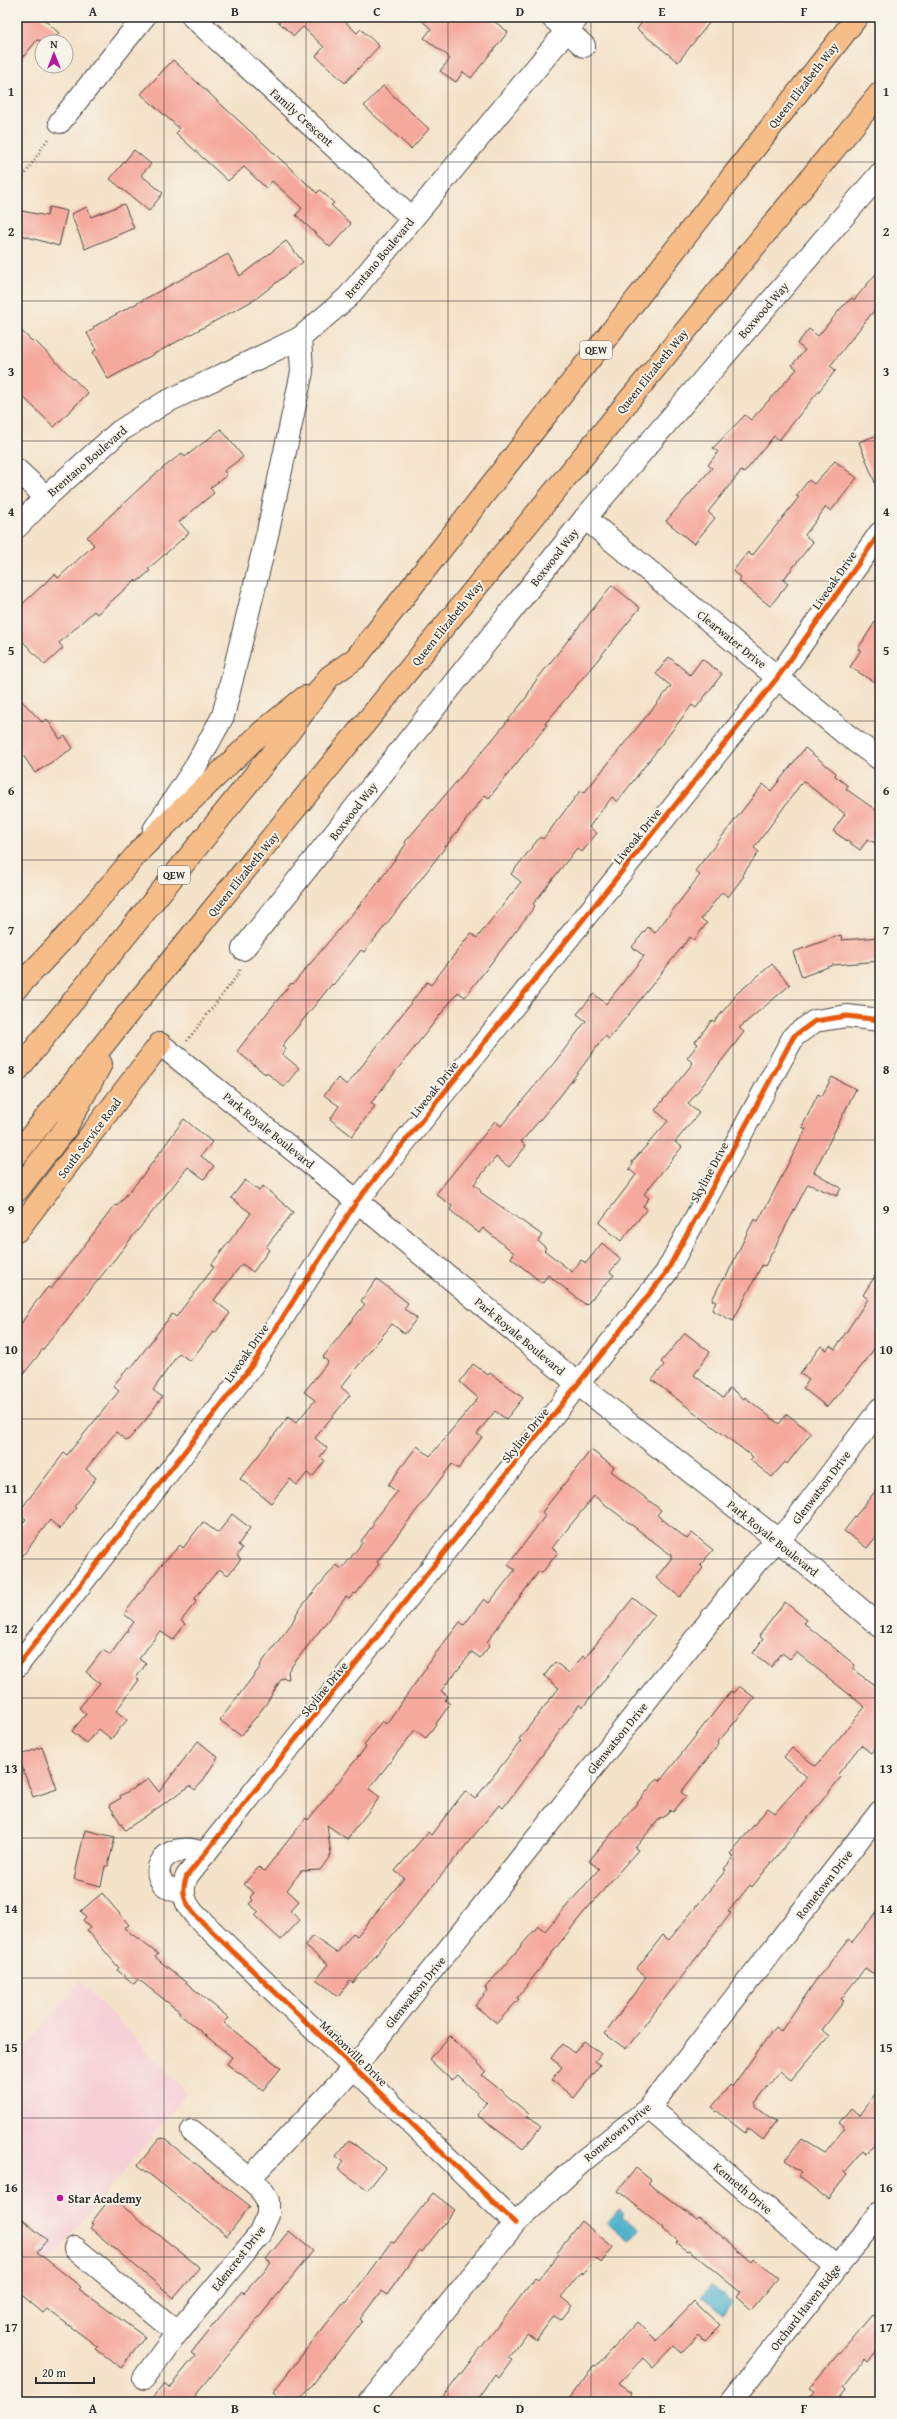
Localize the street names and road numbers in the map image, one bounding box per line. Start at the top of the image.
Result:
street label: Queen Elizabeth Way [764,38,842,132]
street label: Family Crescent [267,84,338,151]
street label: Brentano Boulevard [340,214,418,302]
street label: Boxwood Way [734,278,792,342]
street label: Queen Elizabeth Way [612,325,692,417]
road number: QEW [580,341,612,359]
street label: Brentano Boulevard [44,421,131,500]
street label: Boxwood Way [526,524,582,590]
street label: Liveoak Drive [808,547,861,613]
street label: Queen Elizabeth Way [407,577,487,669]
street label: Clearwater Drive [694,606,770,672]
street label: Boxwood Way [325,778,381,844]
street label: Liveoak Drive [609,804,665,868]
street label: Queen Elizabeth Way [203,828,283,920]
road number: QEW [158,866,190,884]
street label: Liveoak Drive [406,1057,462,1121]
street label: Park Royale Boulevard [220,1088,319,1173]
street label: South Service Road [53,1094,125,1182]
street label: Skyline Drive [686,1138,732,1205]
street label: Park Royale Boulevard [471,1293,569,1379]
street label: Liveoak Drive [220,1320,273,1386]
street label: Skyline Drive [497,1403,553,1466]
street label: Glenwatson Drive [788,1446,855,1527]
street label: Park Royale Boulevard [724,1496,823,1581]
street label: Skyline Drive [296,1657,352,1720]
street label: Glenwatson Drive [583,1698,652,1778]
street label: Rometown Drive [792,1846,857,1922]
street label: Glenwatson Drive [381,1952,450,2032]
street label: Marionville Drive [316,2016,392,2090]
street label: Rometown Drive [580,2098,655,2165]
street label: Kenneth Drive [710,2158,776,2218]
street label: Edencrest Drive [207,2221,269,2294]
street label: Orchard Haven Ridge [766,2260,845,2354]

